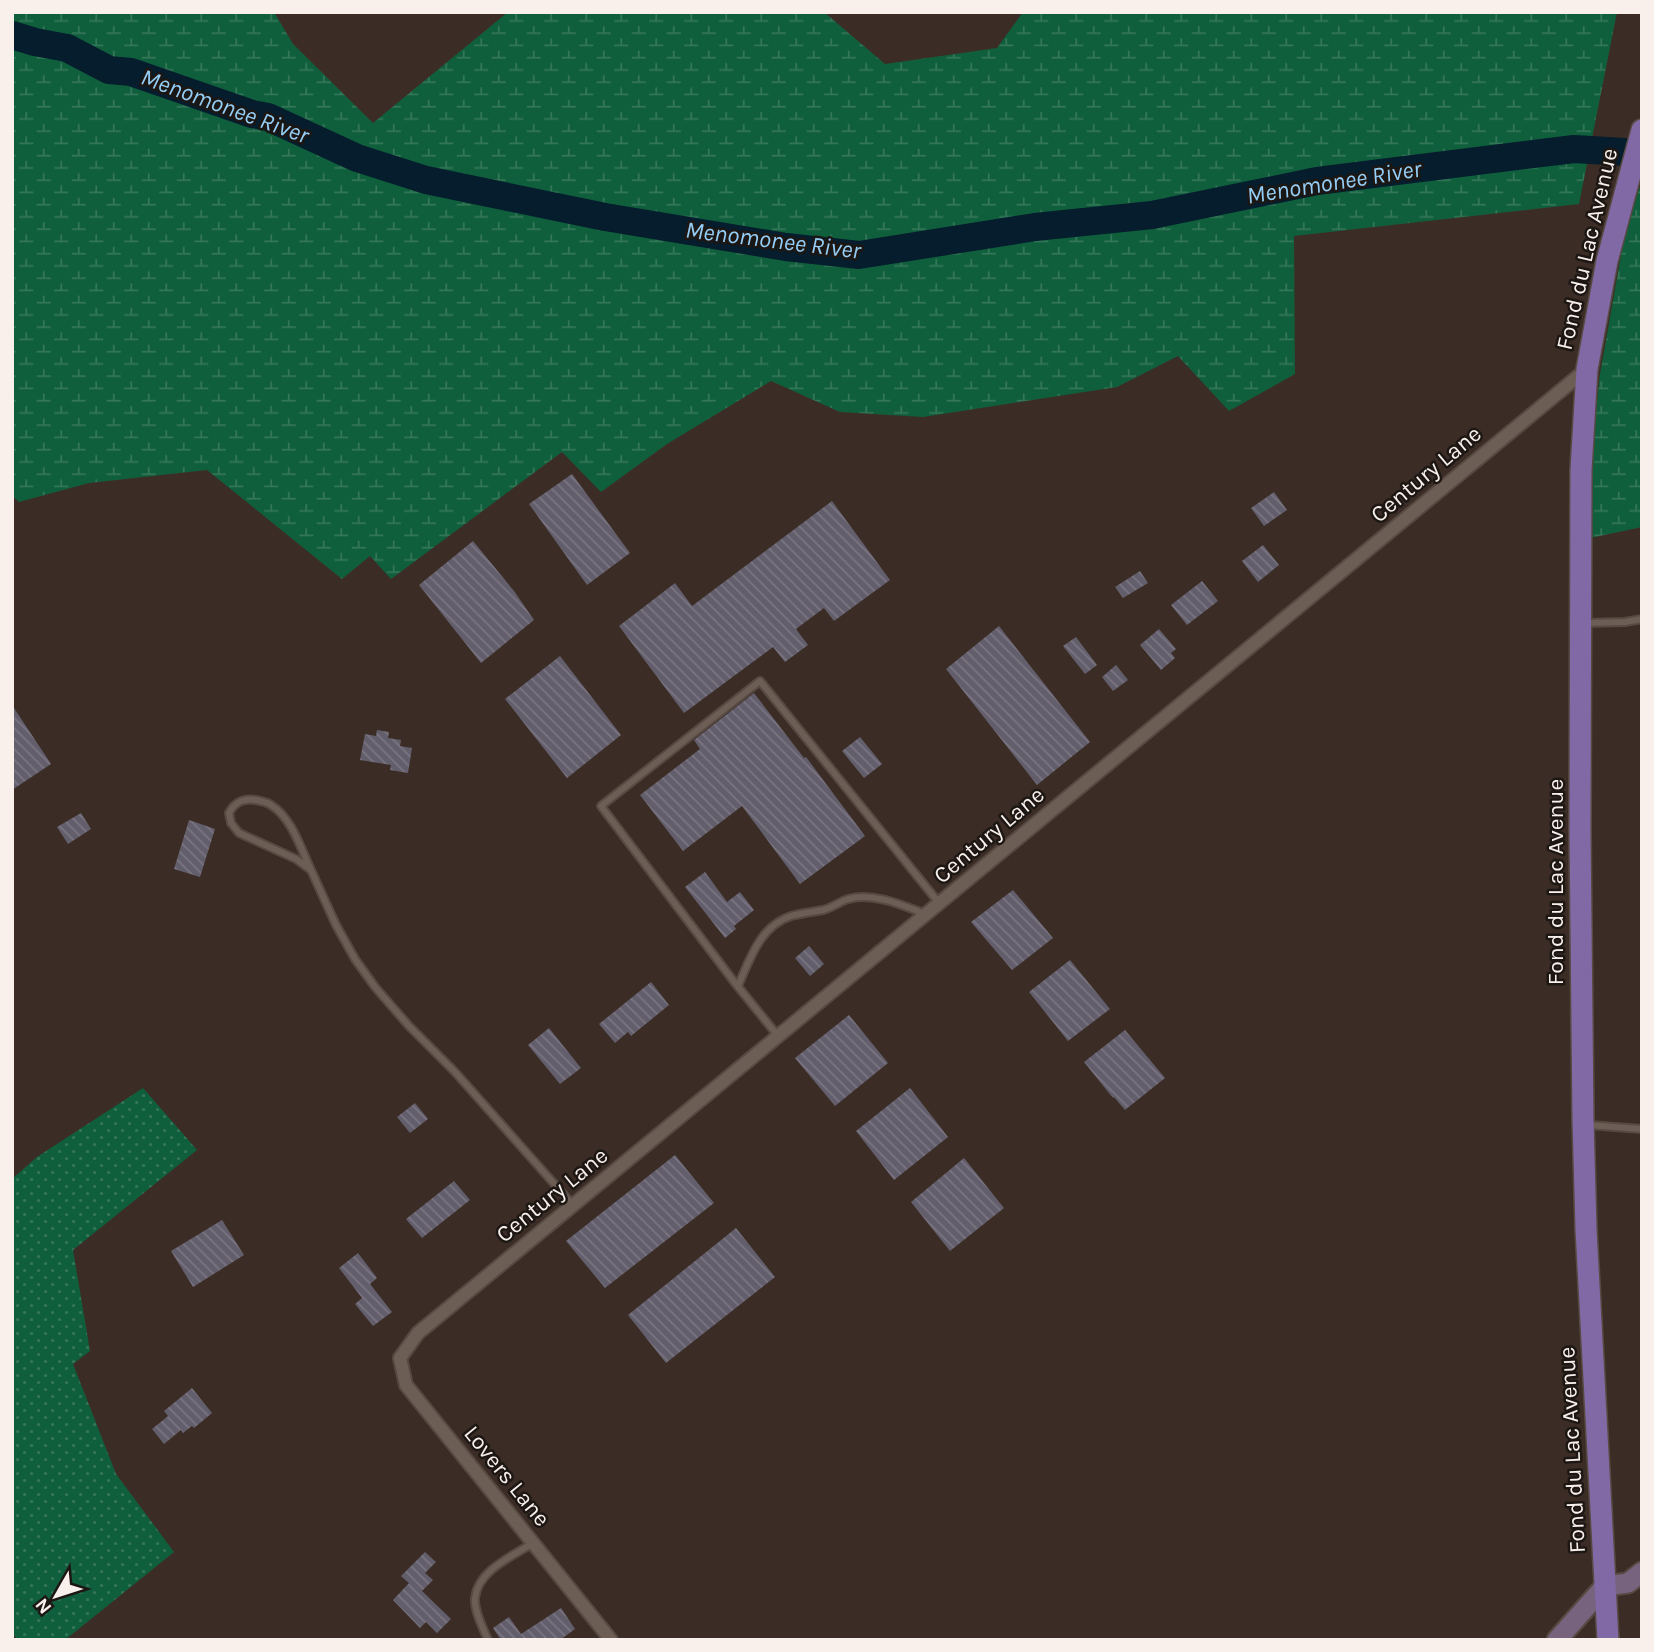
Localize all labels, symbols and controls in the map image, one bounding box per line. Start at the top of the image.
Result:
water label: Menomonee River [137,63,313,150]
street label: Fond du Lac Avenue [1551,145,1623,353]
water label: Menomonee River [1245,154,1424,210]
water label: Menomonee River [684,215,863,265]
street label: Century Lane [1365,420,1487,528]
street label: Fond du Lac Avenue [1542,779,1569,985]
street label: Century Lane [928,781,1050,889]
street label: Century Lane [491,1142,613,1248]
street label: Fond du Lac Avenue [1553,1346,1591,1554]
street label: Lovers Lane [458,1420,556,1532]
north arrow [21,1561,91,1631]
text: N [31,1594,56,1618]

